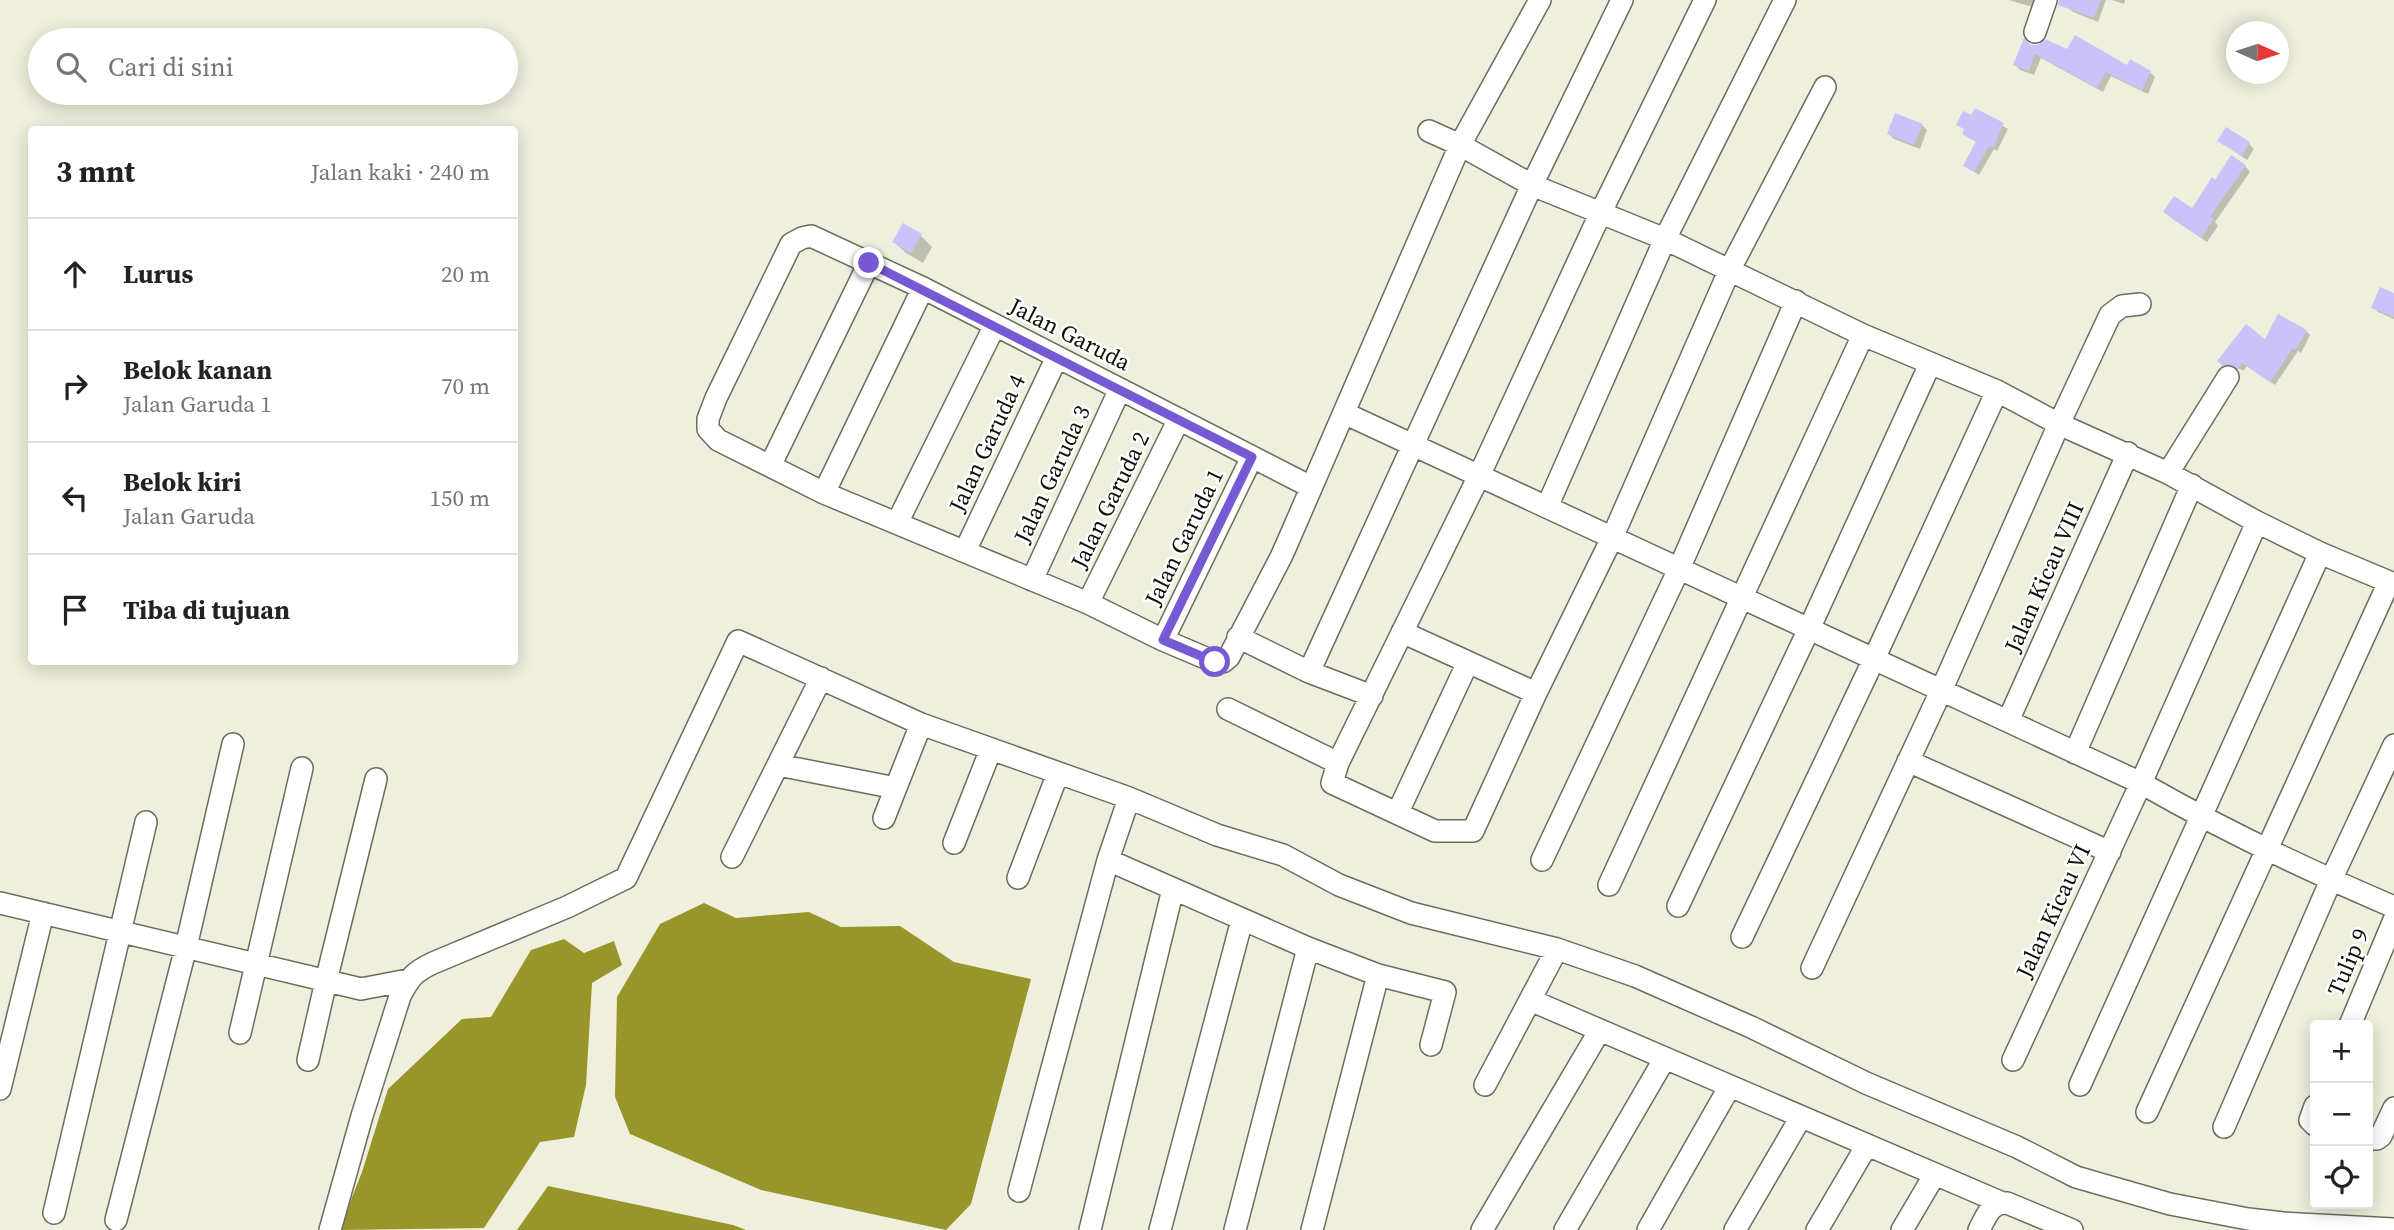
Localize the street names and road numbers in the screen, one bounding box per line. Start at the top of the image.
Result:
street label: Jalan Garuda [1003,289,1136,378]
street label: Jalan Garuda 4 [941,368,1033,518]
street label: Jalan Garuda 3 [1006,400,1098,549]
street label: Jalan Garuda 2 [1063,426,1157,575]
street label: Jalan Garuda 1 [1137,463,1231,612]
street label: Jalan Kicau VIII [1996,497,2091,658]
street label: Jalan Kicau VI [2008,839,2098,984]
street label: Tulip 9 [2319,923,2377,1001]

